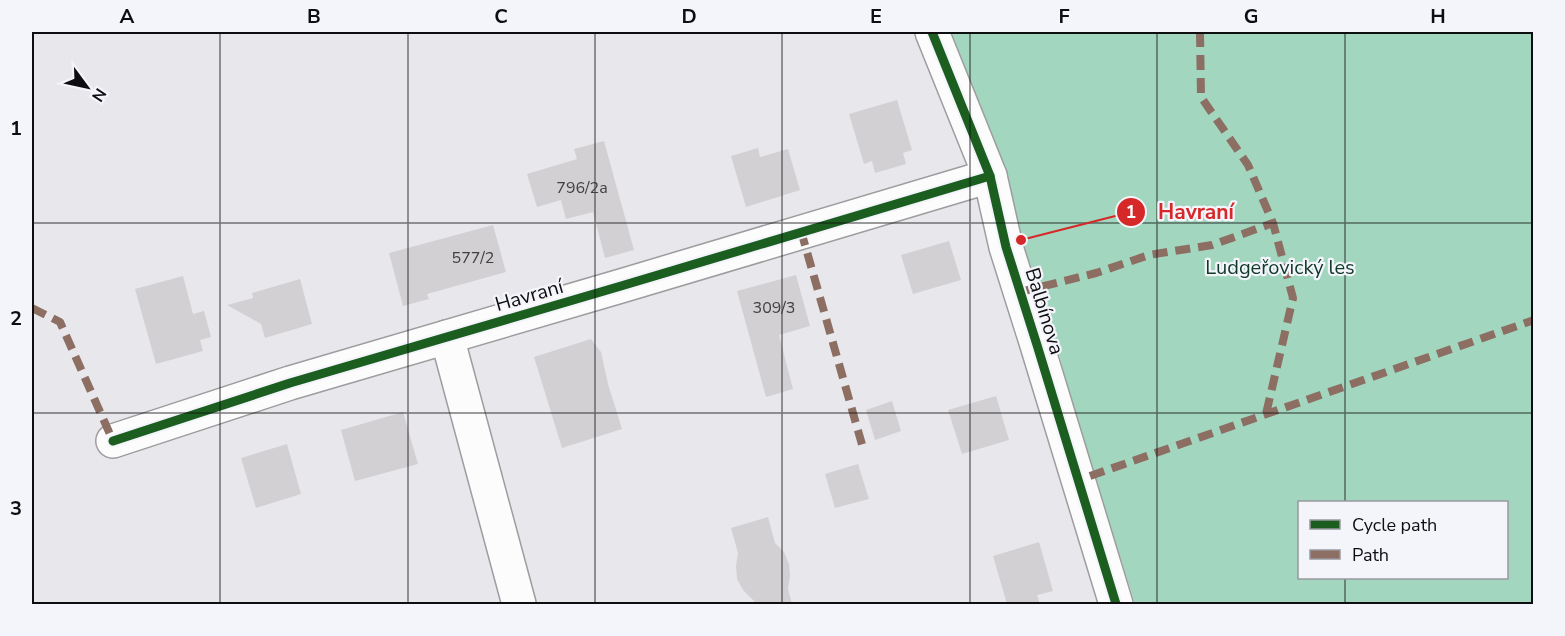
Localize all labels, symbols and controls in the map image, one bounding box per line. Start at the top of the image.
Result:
text: A [120,3,135,30]
text: B [307,3,321,30]
text: C [494,3,508,30]
text: D [681,3,697,30]
text: E [870,3,882,30]
text: F [1058,3,1070,30]
text: G [1244,3,1258,30]
text: H [1430,3,1446,30]
north arrow [57,57,117,117]
text: N [86,84,111,106]
text: 1 [10,115,22,142]
house number: 796/2a [556,177,608,199]
callout: Havraní [1116,192,1246,231]
text: Havraní [1158,198,1236,226]
text: 1 [1126,200,1136,224]
house number: 577/2 [452,247,494,269]
park label: Ludgeřovický les [1205,254,1355,281]
street label: Balbínova [1019,264,1070,358]
street label: Havraní [492,273,568,318]
house number: 309/3 [753,297,795,319]
text: 2 [10,305,22,332]
text: 3 [10,495,22,522]
legend [1298,501,1508,579]
text: Cycle path [1352,513,1437,537]
text: Path [1352,543,1389,567]

